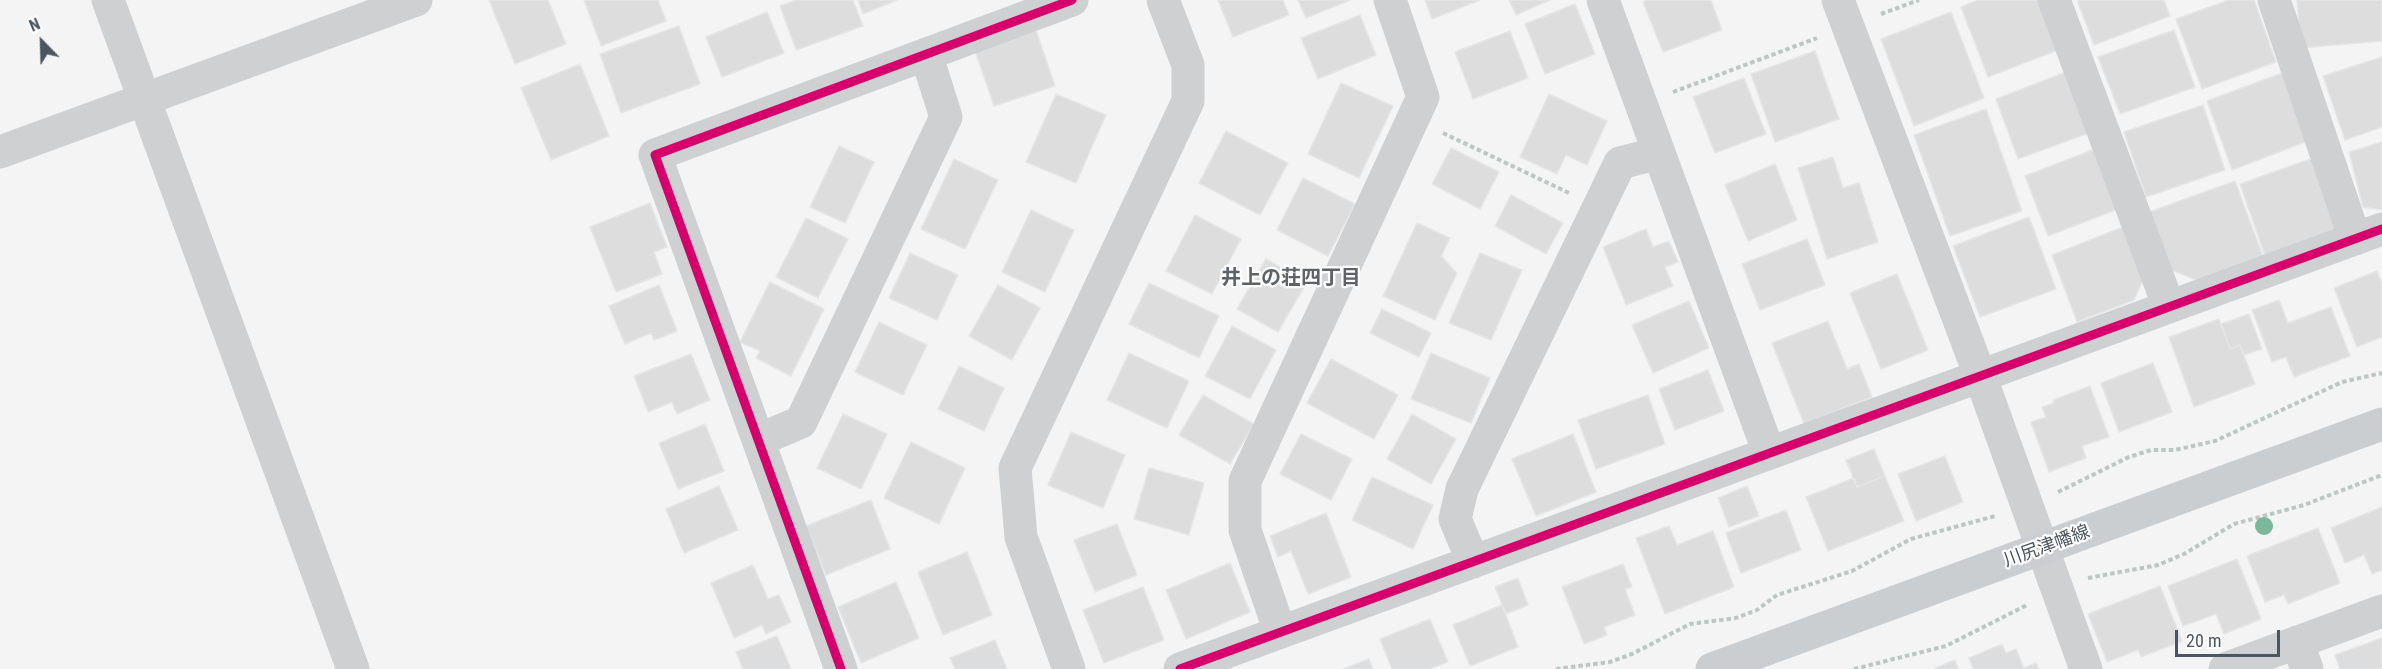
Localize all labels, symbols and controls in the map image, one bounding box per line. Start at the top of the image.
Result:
north arrow [12,12,72,72]
text: N [27,14,43,36]
district label: 井上の荘四丁目 [1221,267,1361,291]
street label: 川尻津幡線 [2001,521,2093,573]
scale bar [2178,618,2283,656]
text: 20 m [2186,630,2221,651]

